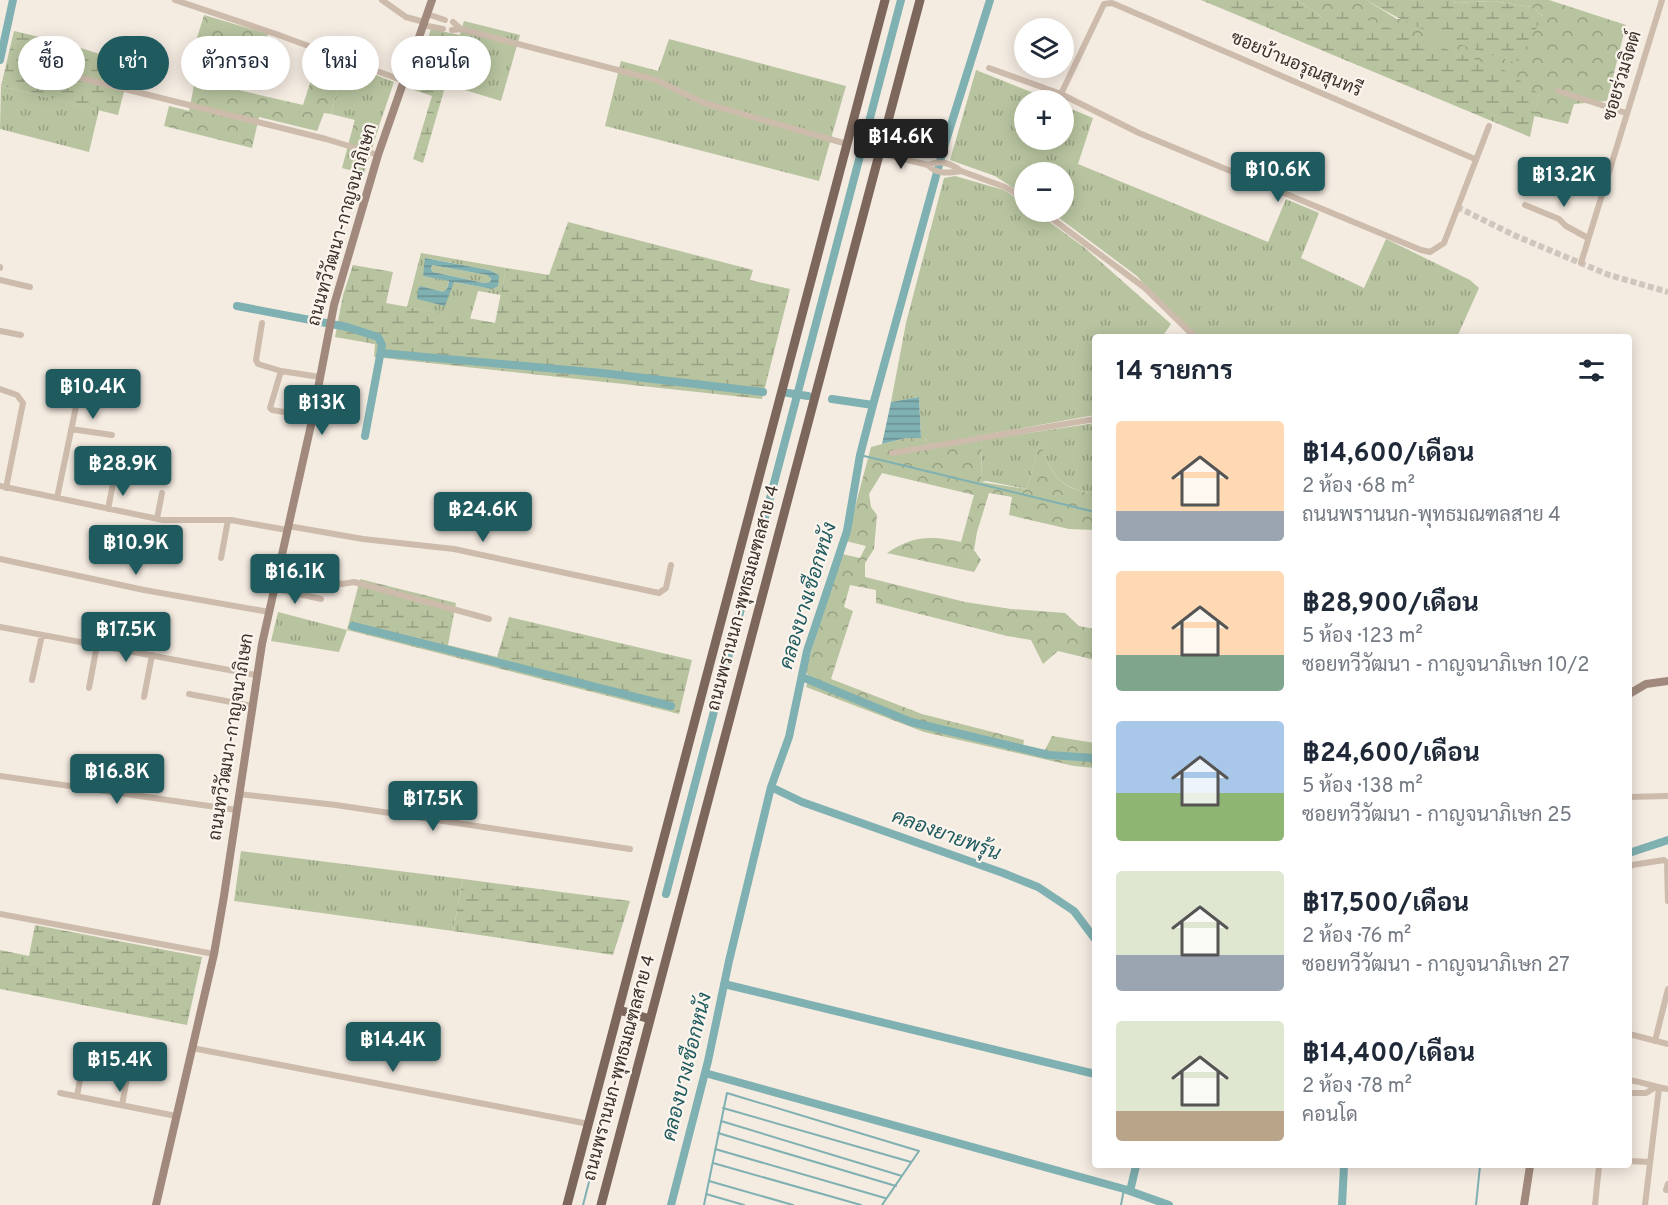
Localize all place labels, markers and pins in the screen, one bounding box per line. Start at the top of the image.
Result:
pin: ฿14.6K [852,119,950,170]
pin: ฿10.6K [1229,152,1327,203]
pin: ฿13.2K [1515,157,1613,208]
pin: ฿10.4K [44,369,142,420]
pin: ฿13K [286,385,358,436]
pin: ฿28.9K [74,446,172,497]
pin: ฿24.6K [434,492,532,543]
pin: ฿10.9K [87,525,185,576]
pin: ฿16.1K [246,554,344,605]
pin: ฿17.5K [77,612,175,663]
pin: ฿16.8K [68,754,166,805]
pin: ฿17.5K [384,781,482,832]
pin: ฿14.4K [344,1022,442,1073]
pin: ฿15.4K [71,1042,169,1093]

